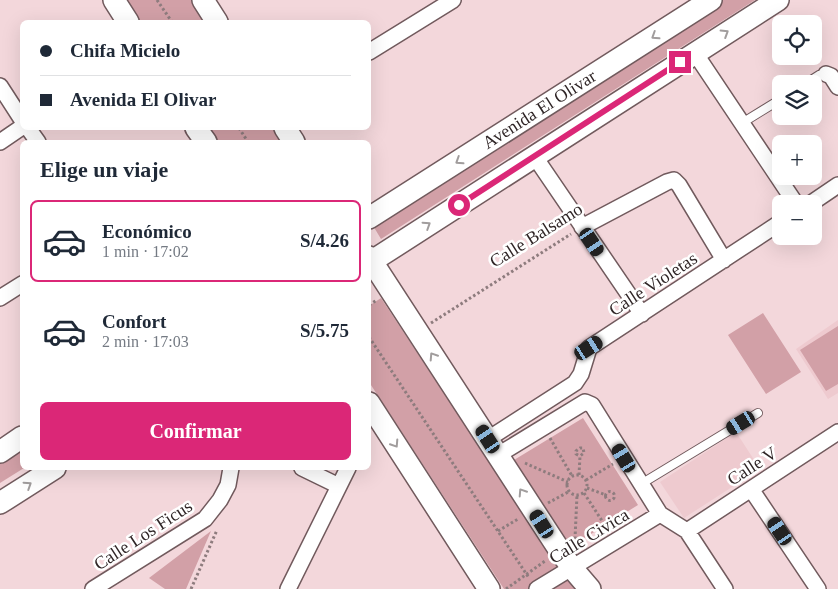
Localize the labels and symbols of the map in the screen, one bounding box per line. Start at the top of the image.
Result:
one-way arrow [651,29,660,39]
one-way arrow [720,30,729,40]
route end [669,51,691,73]
street label: Avenida El Olivar [479,66,600,153]
one-way arrow [455,155,464,165]
route start [448,194,470,216]
street label: Calle Balsamo [486,199,586,271]
one-way arrow [421,222,430,232]
car [577,225,606,259]
street label: Calle Violetas [605,248,701,320]
car [572,334,605,362]
one-way arrow [430,352,440,361]
car [724,409,757,437]
car [473,422,502,456]
one-way arrow [389,439,398,448]
car [609,441,638,475]
street label: Calle V [723,443,781,489]
one-way arrow [22,482,31,492]
one-way arrow [519,489,528,498]
street label: Calle Los Ficus [90,496,196,574]
street label: Calle Civica [545,504,633,568]
car [527,507,556,541]
car [765,514,794,548]

